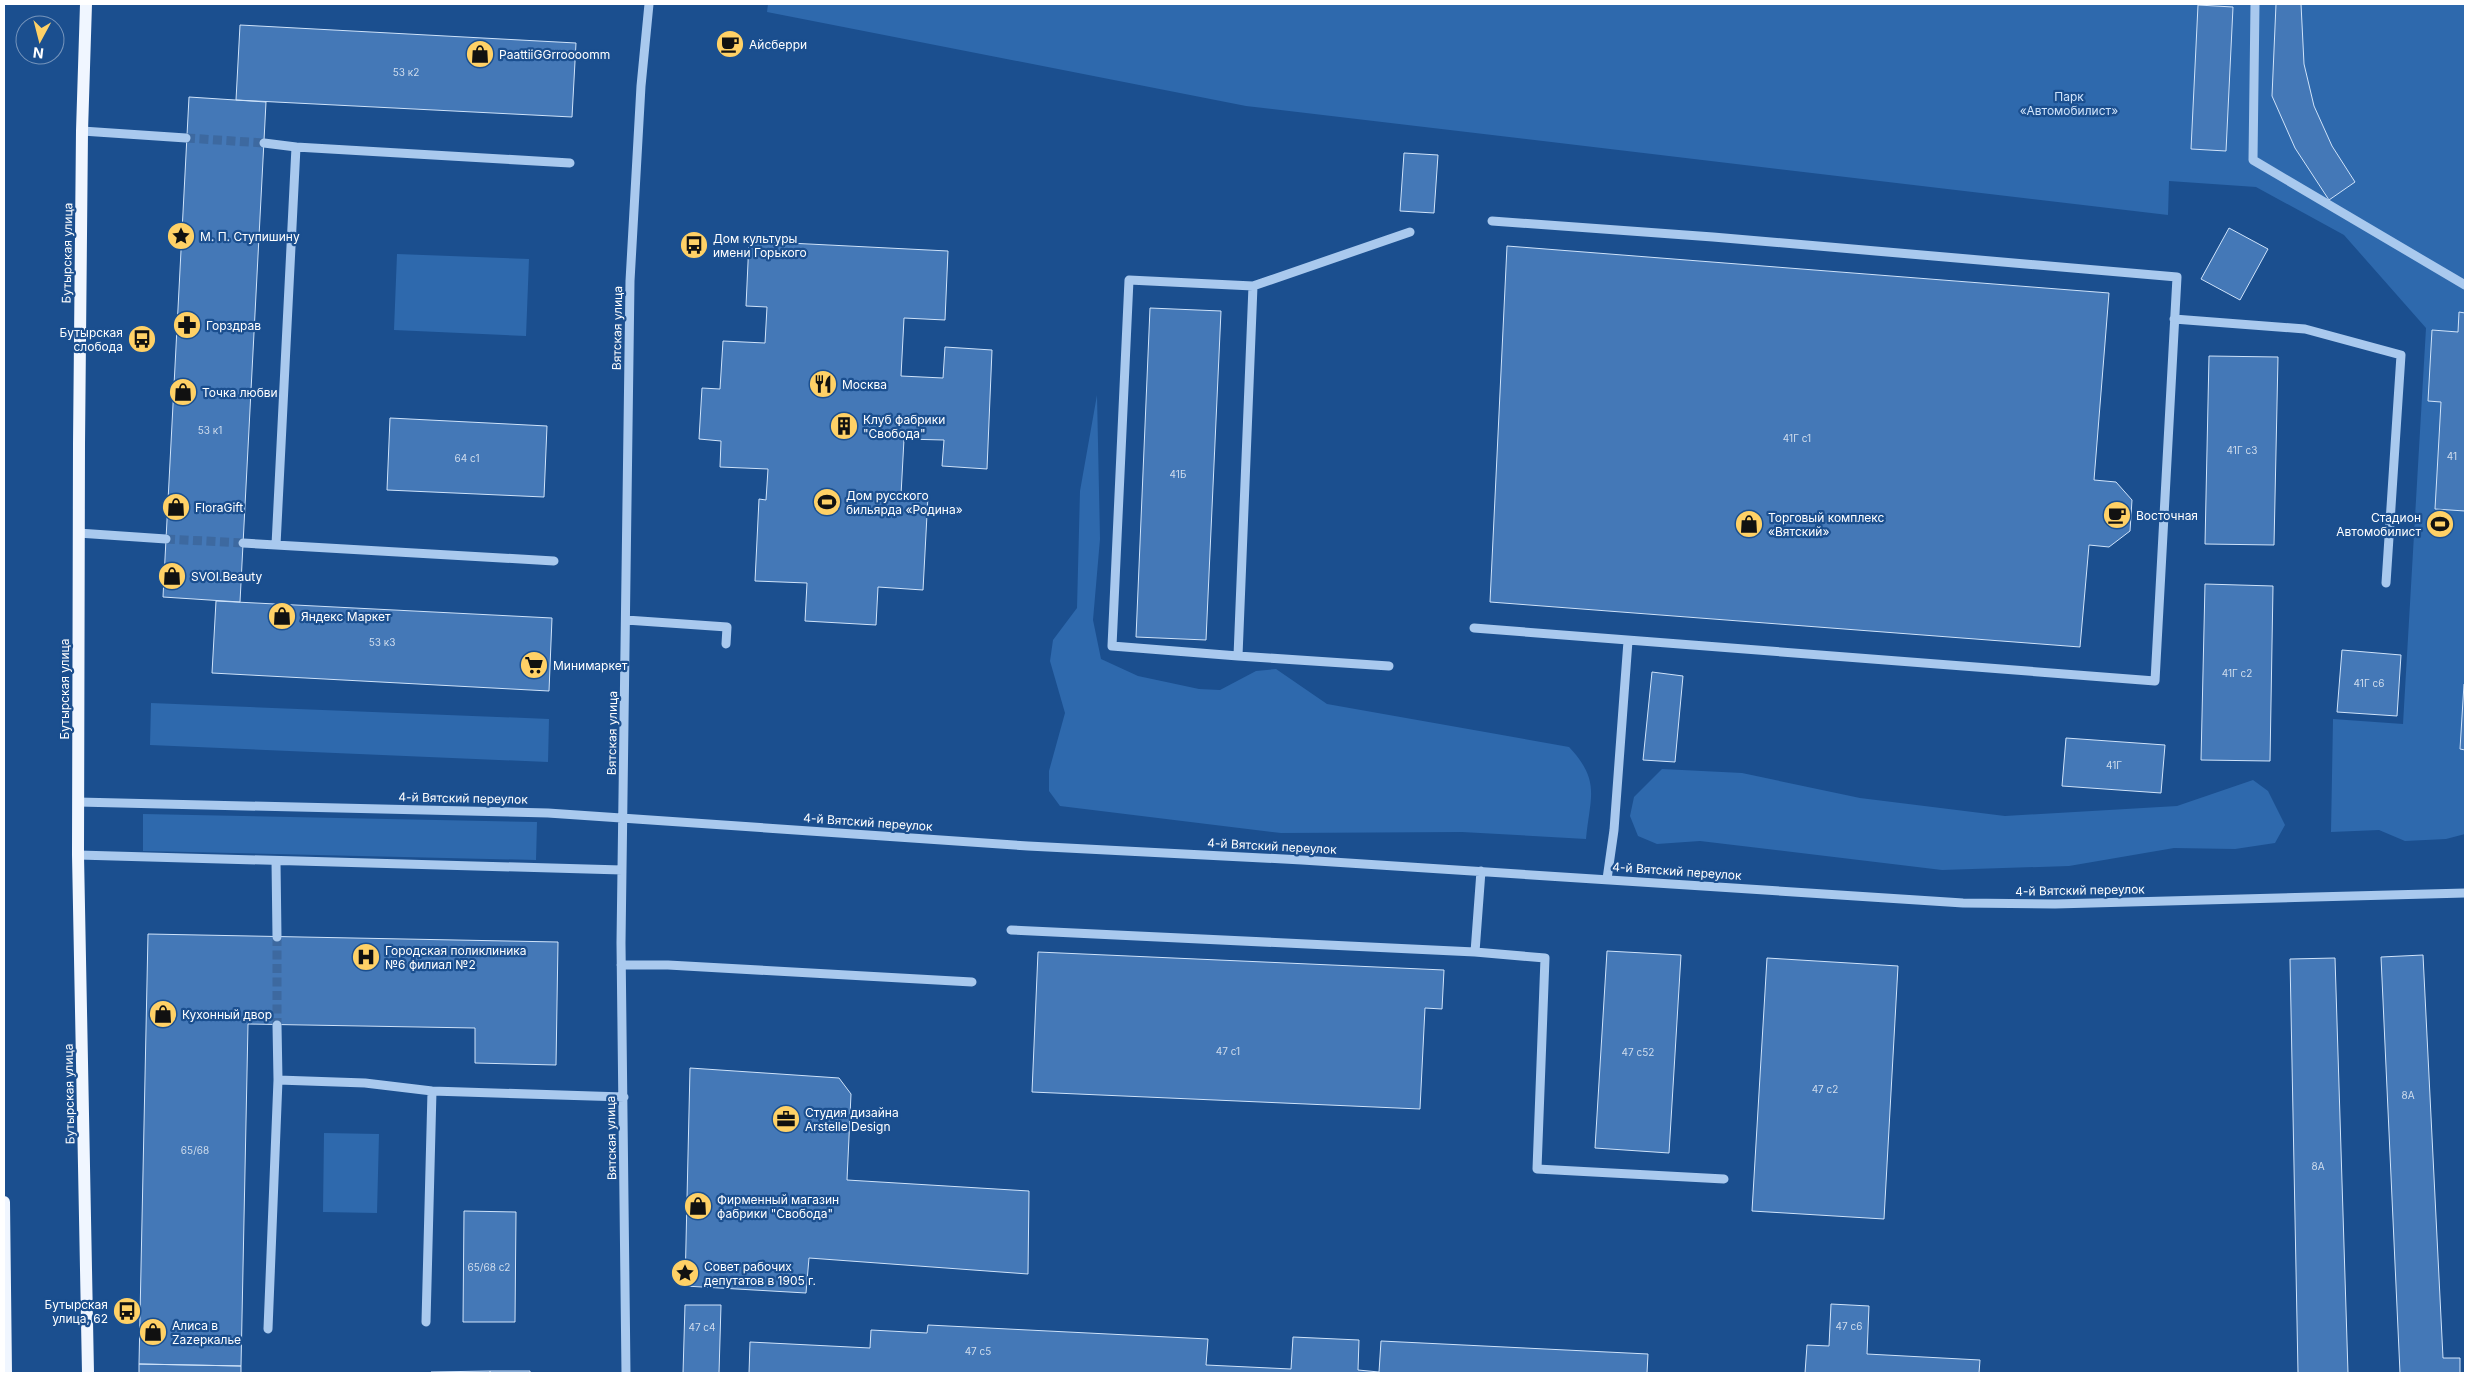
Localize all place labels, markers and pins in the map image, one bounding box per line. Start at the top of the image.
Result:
cafe icon: Айсберри [715,29,745,59]
place label: Айсберри [749,37,807,52]
shop icon: PaattiiGGrroooomm [465,39,495,69]
place label: PaattiiGGrroooomm [499,47,610,62]
place icon: М. П. Ступишину [166,221,196,251]
place label: М. П. Ступишину [200,229,300,244]
bus stop icon: Дом культуры имени Горького [679,230,709,260]
place label: Дом культуры имени Горького [713,231,807,260]
pharmacy icon: Горздрав [172,310,202,340]
place label: Горздрав [206,318,261,333]
bus stop icon: Бутырская слобода [127,324,157,354]
place label: Бутырская слобода [60,325,123,354]
restaurant icon: Москва [808,369,838,399]
shop icon: Точка любви [168,377,198,407]
place label: Москва [842,377,887,392]
place label: Точка любви [202,385,278,400]
building icon: Клуб фабрики "Свобода" [829,411,859,441]
place label: Клуб фабрики "Свобода" [863,412,945,441]
sports icon: Дом русского бильярда «Родина» [812,487,842,517]
place label: Дом русского бильярда «Родина» [846,488,963,517]
shop icon: FloraGift [161,492,191,522]
place label: FloraGift [195,500,243,515]
cafe icon: Восточная [2102,500,2132,530]
place label: Восточная [2136,508,2198,523]
shop icon: Торговый комплекс «Вятский» [1734,509,1764,539]
sports icon: Стадион Автомобилист [2425,509,2455,539]
place label: Торговый комплекс «Вятский» [1768,510,1885,539]
place label: Стадион Автомобилист [2336,510,2421,539]
shop icon: SVOI.Beauty [157,561,187,591]
place label: SVOI.Beauty [191,569,262,584]
shop icon: Яндекс Маркет [267,601,297,631]
place label: Яндекс Маркет [301,609,391,624]
supermarket icon: Минимаркет [519,650,549,680]
place label: Минимаркет [553,658,628,673]
hospital icon: Городская поликлиника №6 филиал №2 [351,942,381,972]
place label: Городская поликлиника №6 филиал №2 [385,943,527,972]
shop icon: Кухонный двор [148,999,178,1029]
place label: Кухонный двор [182,1007,272,1022]
office icon: Студия дизайна Arstelle Design [771,1104,801,1134]
place label: Студия дизайна Arstelle Design [805,1105,899,1134]
shop icon: Фирменный магазин фабрики "Свобода" [683,1191,713,1221]
place label: Фирменный магазин фабрики "Свобода" [717,1192,839,1221]
place icon: Совет рабочих депутатов в 1905 г. [670,1258,700,1288]
place label: Совет рабочих депутатов в 1905 г. [704,1259,816,1288]
bus stop icon: Бутырская улица, 62 [112,1296,142,1326]
place label: Бутырская улица, 62 [45,1297,108,1326]
shop icon: Алиса в Zazеркалье [138,1317,168,1347]
place label: Алиса в Zazеркалье [172,1318,241,1347]

